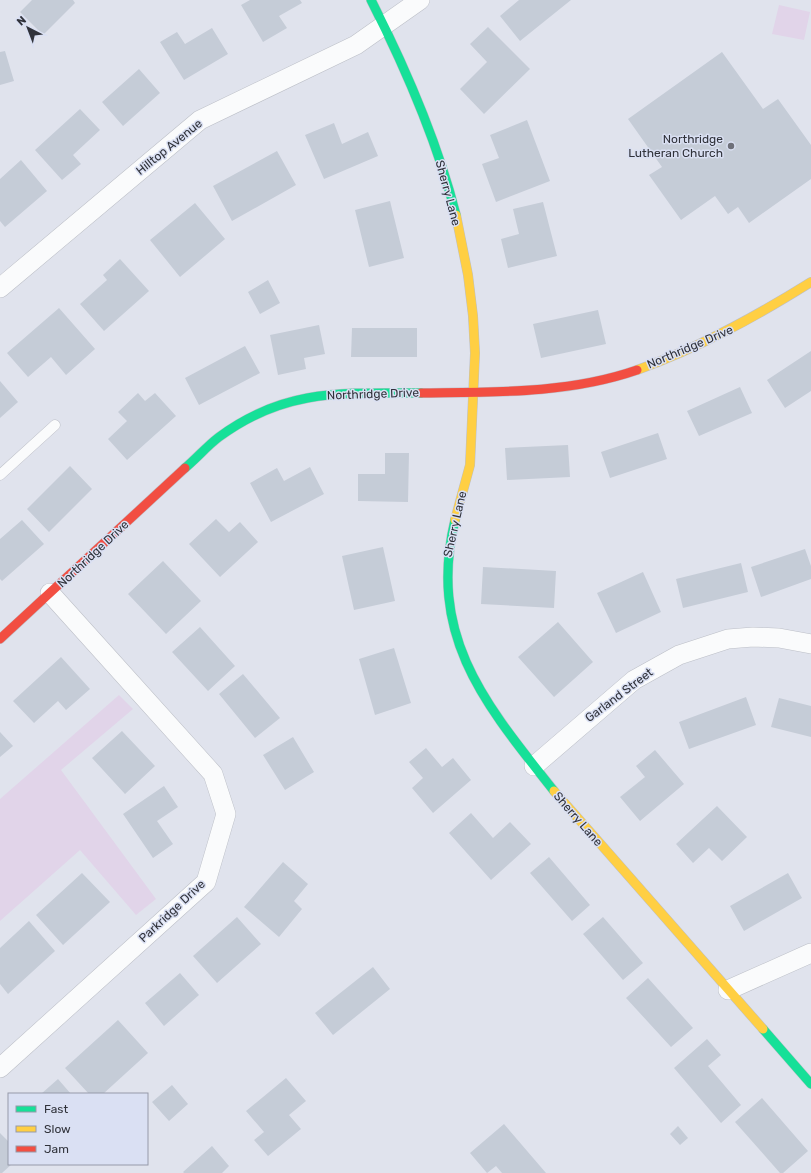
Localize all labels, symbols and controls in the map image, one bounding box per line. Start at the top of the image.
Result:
north arrow [8,8,48,48]
text: N [14,13,29,28]
street label: Hilltop Avenue [133,116,205,178]
place label: Northridge Lutheran Church [628,132,723,160]
marker: Northridge Lutheran Church [726,141,736,151]
street label: Sherry Lane [433,159,464,228]
street label: Northridge Drive [645,322,735,371]
street label: Northridge Drive [327,385,420,403]
street label: Sherry Lane [441,489,469,558]
street label: Northridge Drive [55,517,132,591]
street label: Garland Street [582,665,656,725]
street label: Sherry Lane [551,789,606,849]
street label: Parkridge Drive [136,877,208,945]
legend [8,1093,148,1165]
text: Fast [44,1102,68,1116]
text: Slow [44,1122,71,1136]
text: Jam [44,1142,69,1156]

